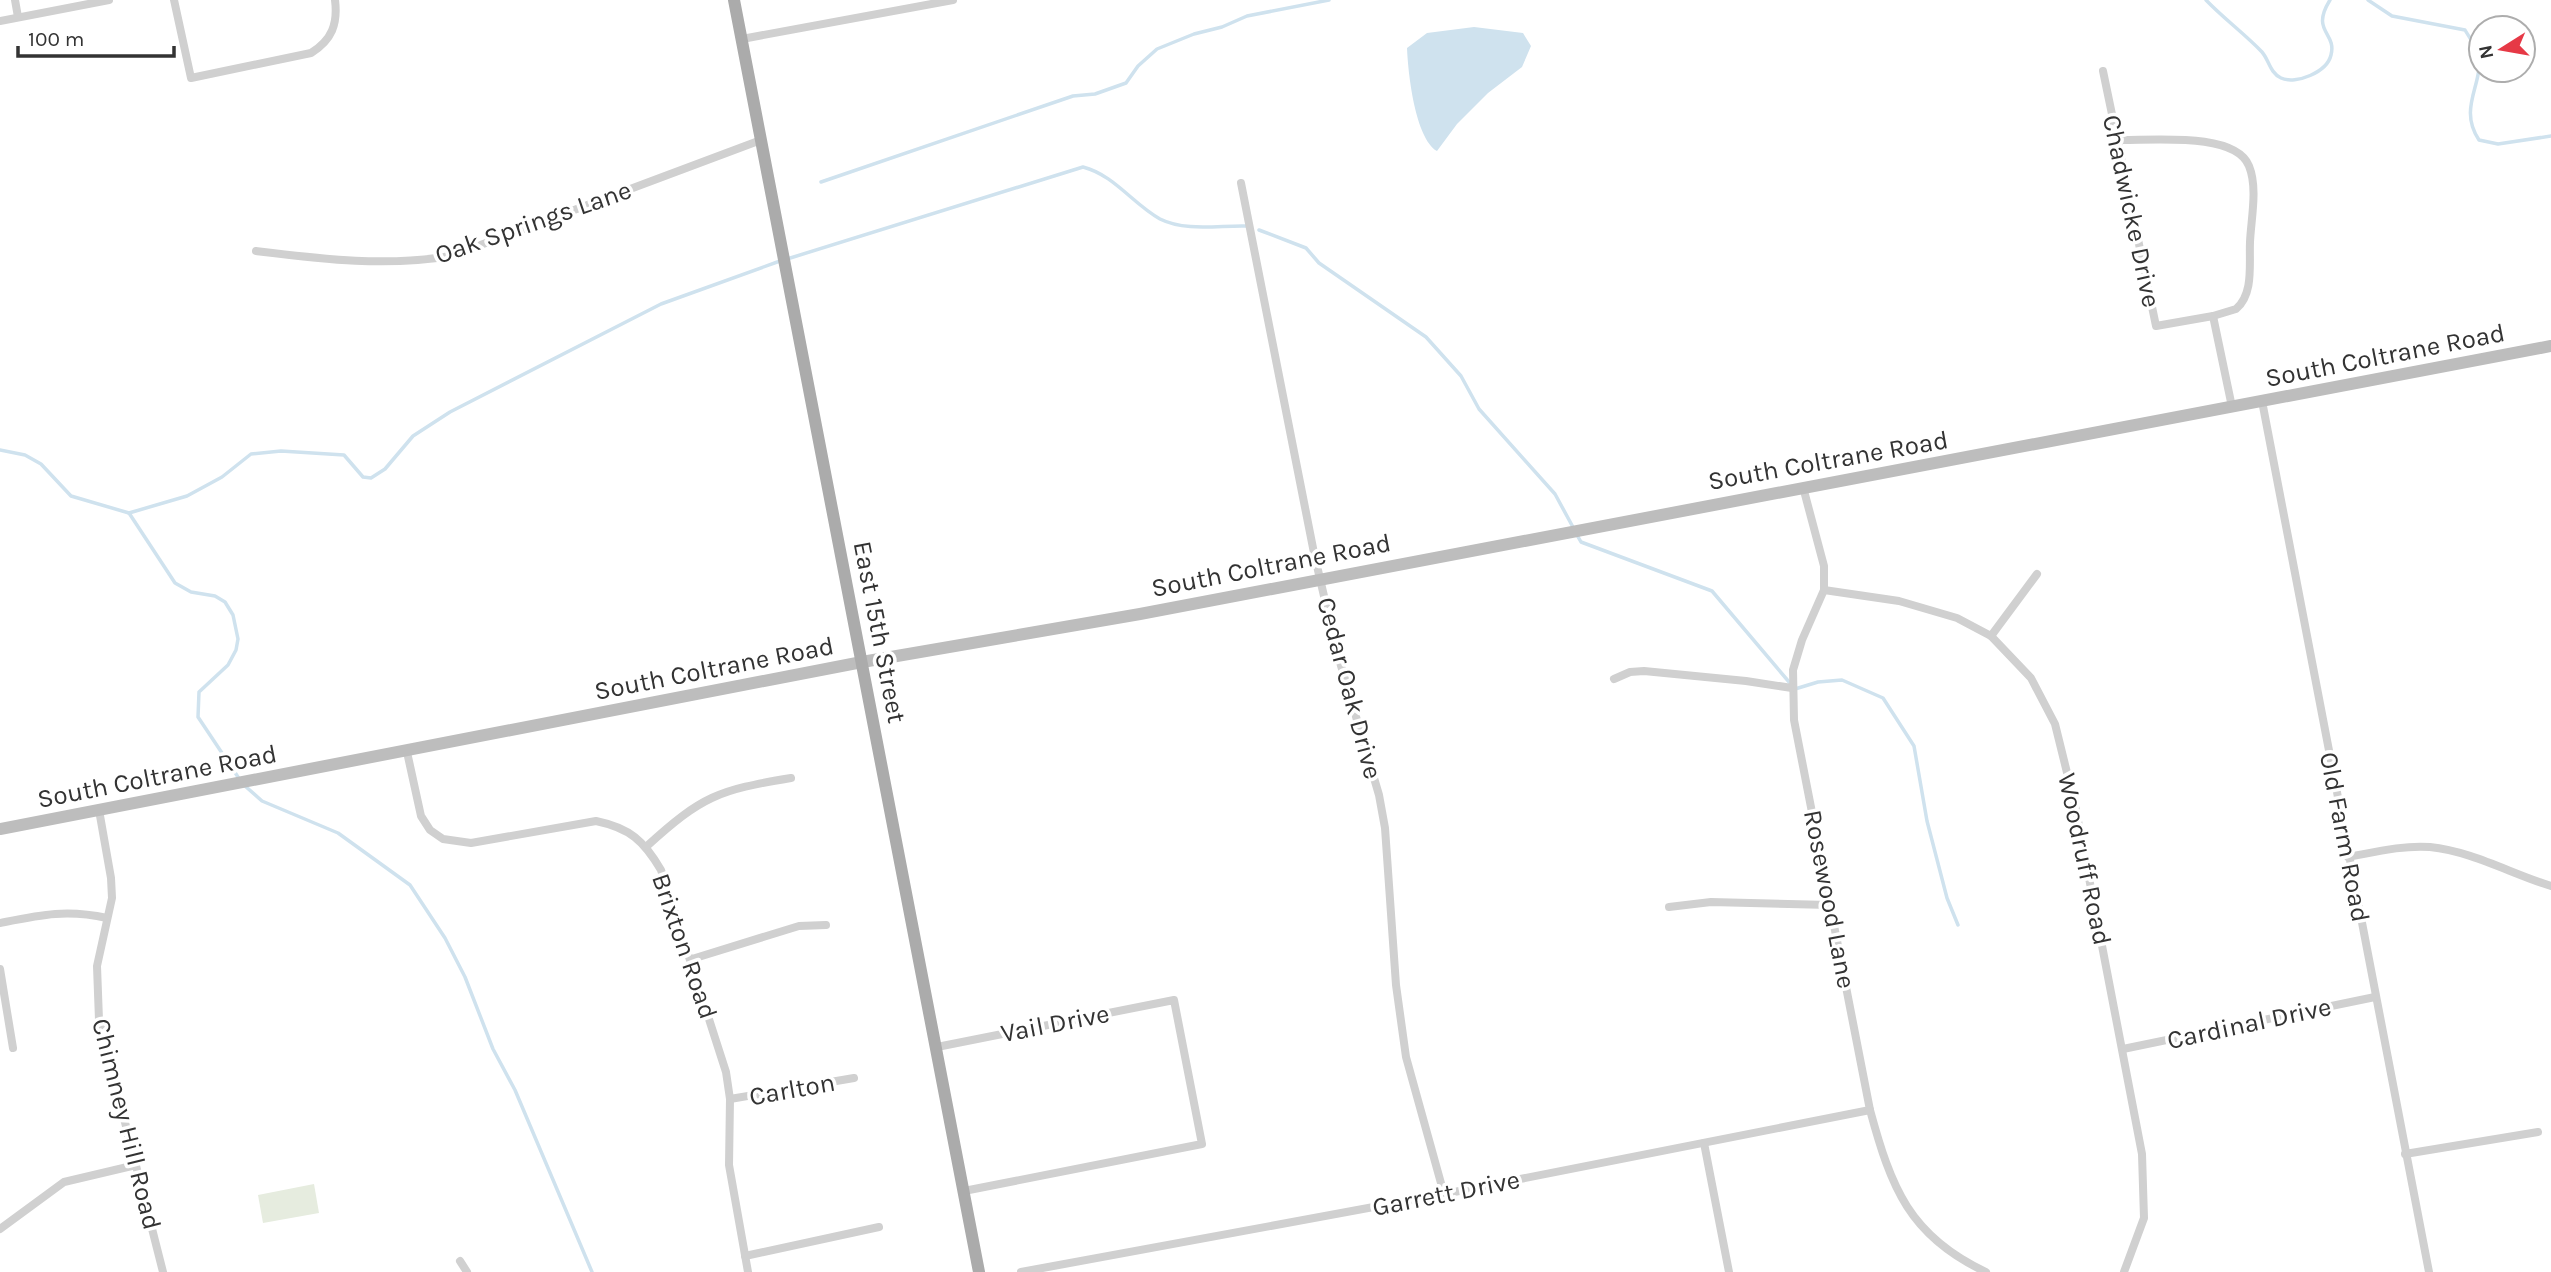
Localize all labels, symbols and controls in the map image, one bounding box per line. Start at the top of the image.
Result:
scale bar [18,14,173,58]
north arrow [2467,14,2537,84]
text: 100 m [28,27,85,51]
text: N [2474,43,2498,61]
street label: Chadwicke Drive [2096,112,2167,310]
street label: Oak Springs Lane [431,174,635,271]
street label: South Coltrane Road [2263,317,2507,394]
street label: South Coltrane Road [1706,424,1951,497]
street label: South Coltrane Road [1149,527,1393,604]
street label: East 15th Street [847,538,912,726]
street label: Cedar Oak Drive [1310,594,1389,783]
street label: South Coltrane Road [592,630,836,707]
street label: South Coltrane Road [35,738,279,815]
street label: Old Farm Road [2313,749,2376,925]
street label: Woodruff Road [2051,770,2118,948]
street label: Rosewood Lane [1797,807,1862,991]
street label: Brixton Road [645,869,724,1023]
street label: Cardinal Drive [2164,991,2334,1056]
street label: Vail Drive [998,998,1112,1049]
street label: Chimney Hill Road [85,1015,168,1233]
street label: Carlton [747,1067,837,1112]
street label: Garrett Drive [1370,1164,1523,1223]

